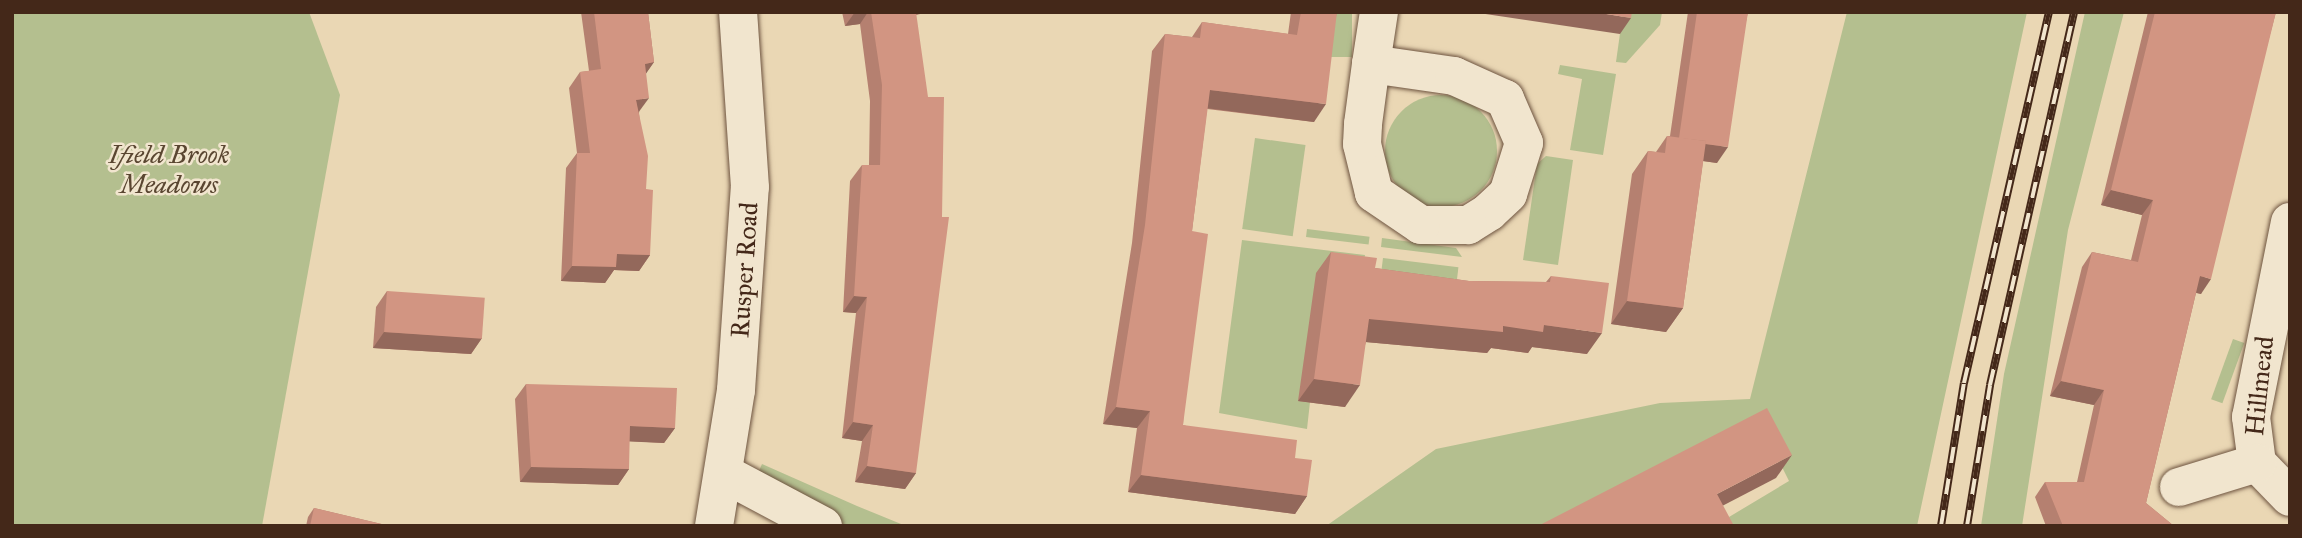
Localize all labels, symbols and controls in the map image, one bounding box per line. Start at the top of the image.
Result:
park label: Ifield Brook Meadows [109,139,229,200]
street label: Rusper Road [725,201,765,339]
street label: Hillmead [2239,334,2281,438]

